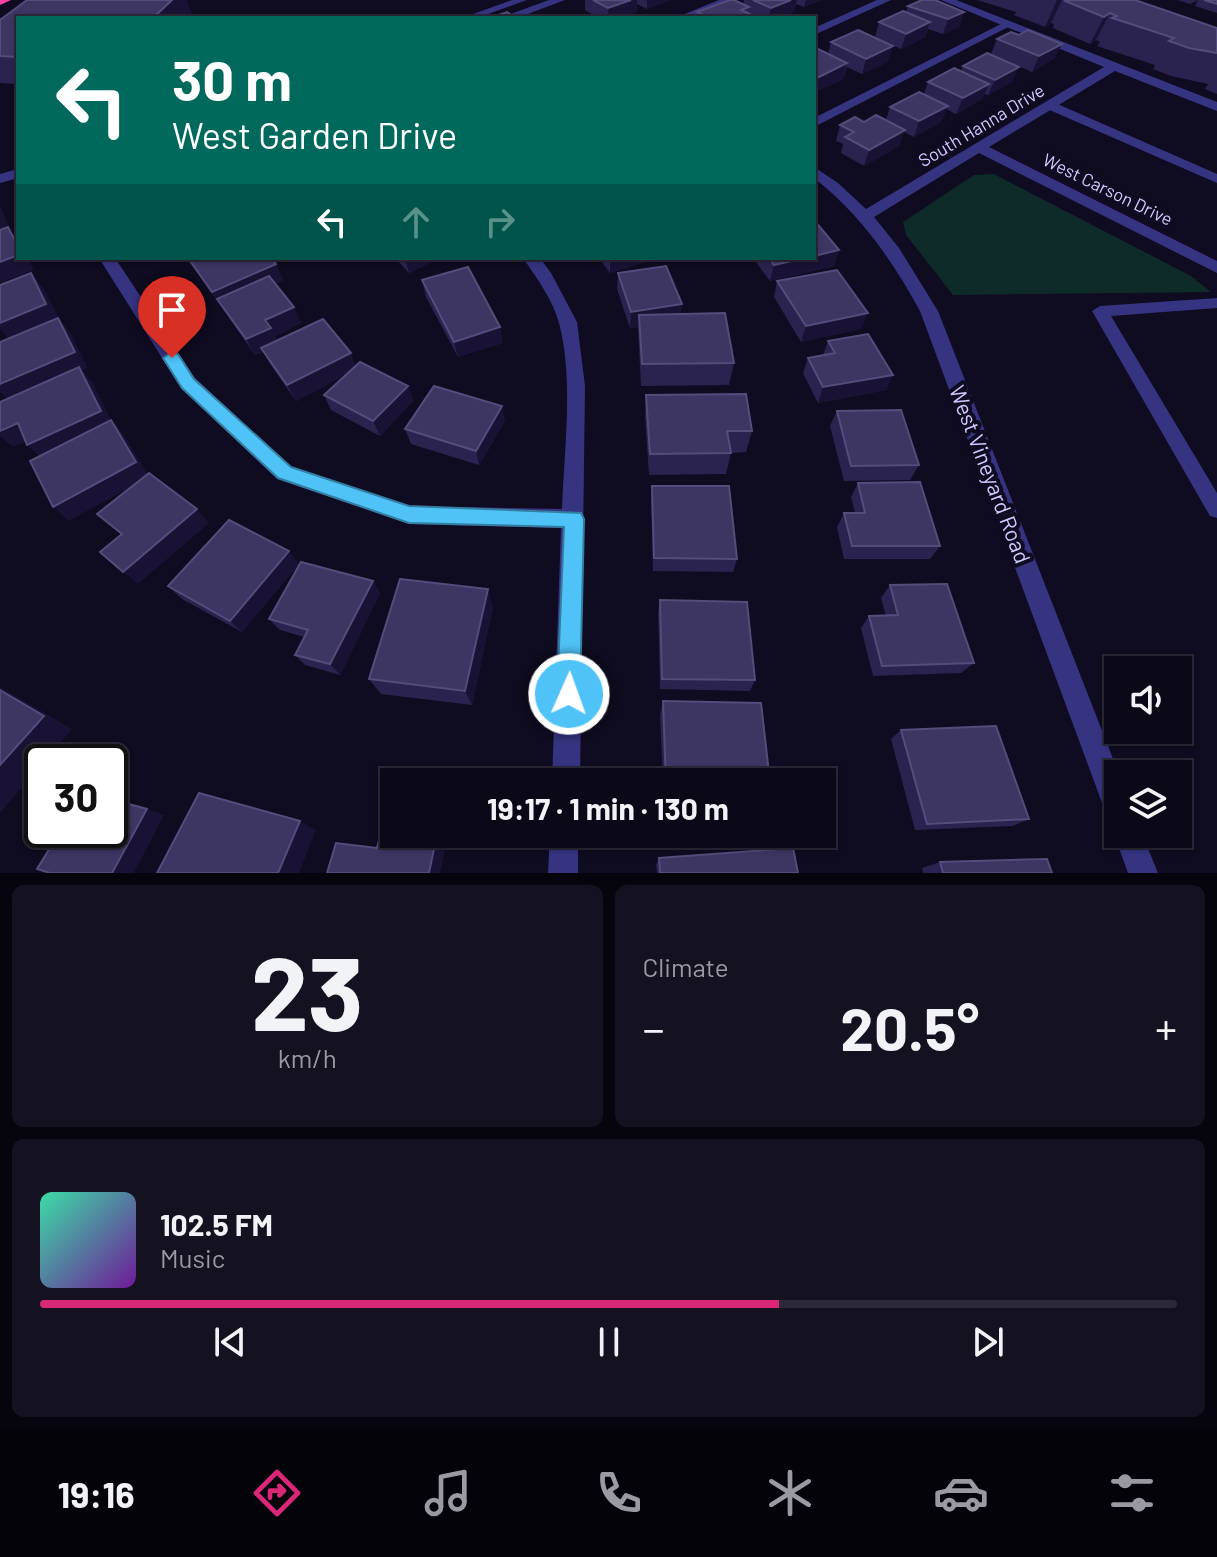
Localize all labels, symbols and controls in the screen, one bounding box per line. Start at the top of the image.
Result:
text: 30 m [172,45,292,112]
icon: left [40,48,144,152]
street label: South Hanna Drive [914,79,1048,171]
text: West Garden Drive [172,113,457,156]
street label: West Carson Drive [1040,148,1176,230]
icon: left [310,200,354,244]
icon: ahead [394,200,438,244]
icon: right [478,200,522,244]
pin [138,276,206,358]
icon: arrive [150,288,194,332]
street label: West Vineyard Road [945,381,1037,567]
position arrow [527,652,611,736]
map controls [1104,656,1192,848]
button: sound [1104,656,1192,744]
speed limit sign: 30 [24,744,128,848]
button: layers [1104,760,1192,848]
text: 19:17 · 1 min · 130 m [487,790,729,826]
text: 23 [251,927,364,1052]
text: Climate [643,951,729,982]
text: 20.5° [840,991,979,1063]
text: − [643,1001,665,1054]
text: + [1155,1001,1177,1054]
text: km/h [278,1042,337,1073]
text: 102.5 FM [160,1206,273,1242]
text: Music [160,1242,225,1273]
icon: previous [208,1320,252,1364]
icon: pause [587,1320,631,1364]
icon: next [966,1320,1010,1364]
icon: directions [249,1465,305,1521]
icon: music [420,1465,476,1521]
icon: phone [591,1465,647,1521]
icon: climate [762,1465,818,1521]
icon: car [933,1465,989,1521]
icon: filters [1104,1465,1160,1521]
text: 19:16 [57,1472,134,1515]

